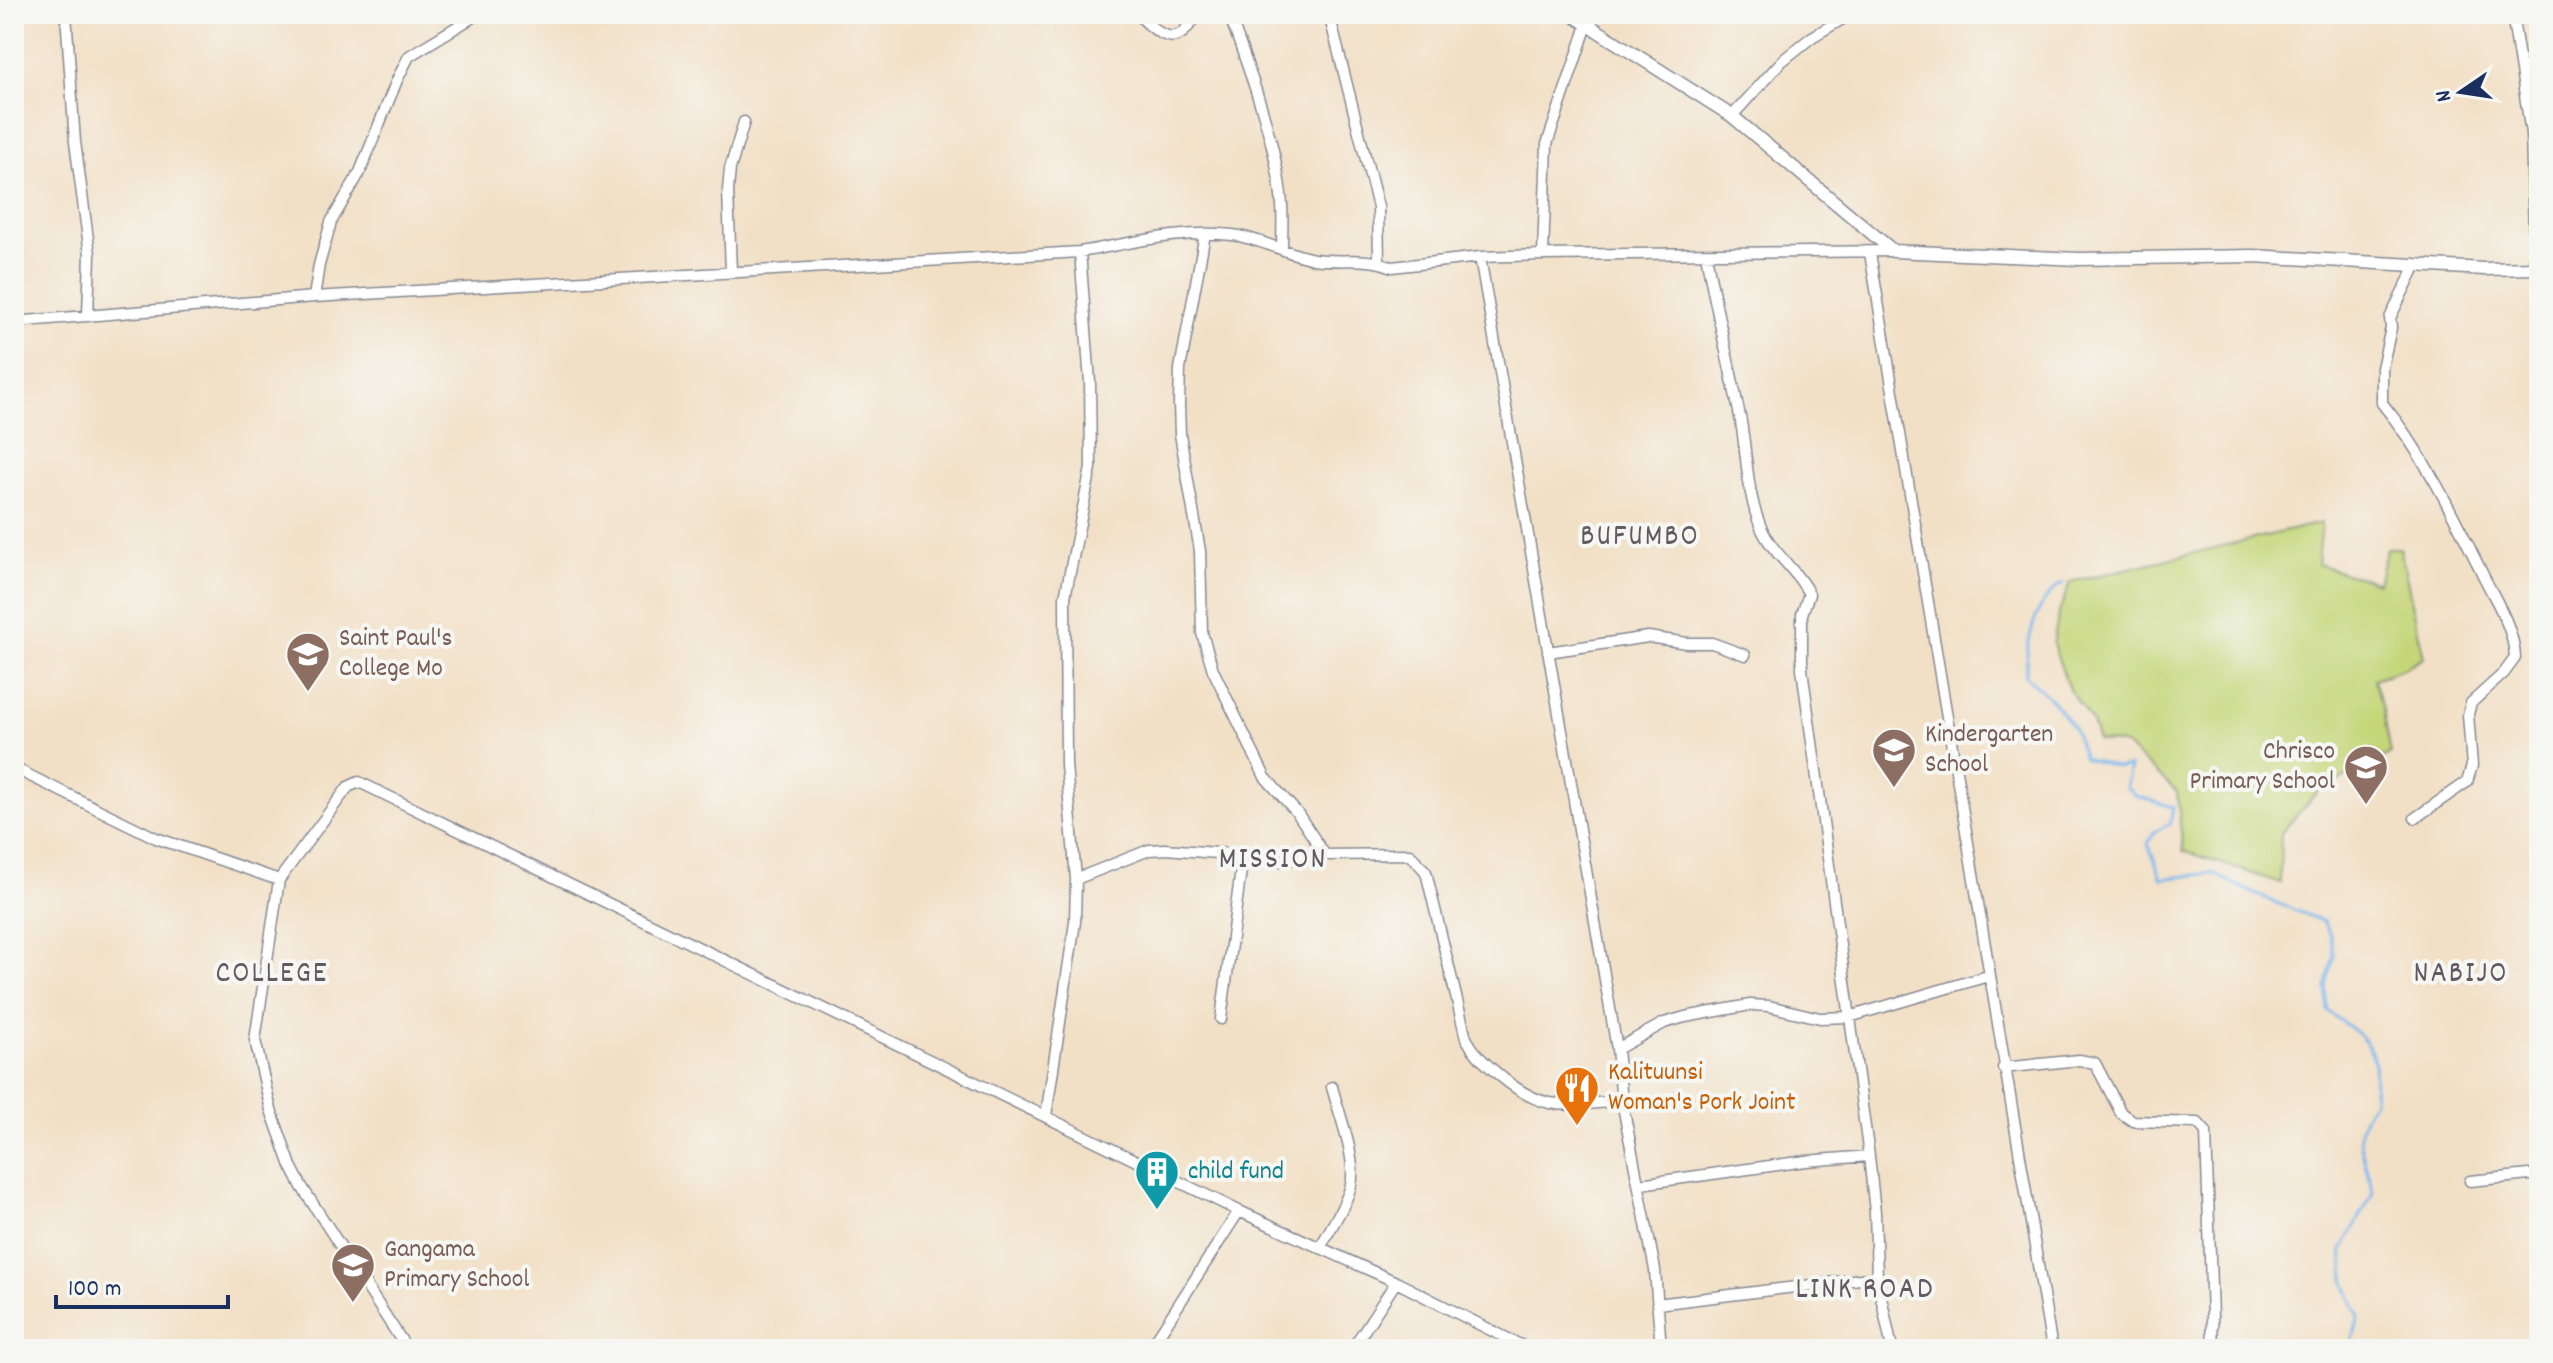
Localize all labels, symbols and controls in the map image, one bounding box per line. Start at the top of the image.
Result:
north arrow [2421,52,2501,132]
text: N [2429,87,2461,104]
district label: BUFUMBO [1580,517,1700,560]
place label: Saint Paul's College Mo [339,621,452,688]
school or university icon: Saint Paul's College Mo [284,630,332,693]
place label: Kindergarten School [1925,717,2053,784]
school or university icon: Kindergarten School [1870,726,1918,789]
place label: Chrisco Primary School [2189,734,2335,801]
school or university icon: Chrisco Primary School [2342,743,2390,806]
district label: MISSION [1219,840,1327,883]
district label: COLLEGE [216,954,328,997]
district label: NABIJO [2414,954,2508,997]
place label: Kalituunsi Woman's Pork Joint [1608,1055,1796,1122]
restaurant icon: Kalituunsi Woman's Pork Joint [1553,1064,1601,1127]
building icon: child fund [1133,1148,1181,1211]
place label: child fund [1188,1154,1284,1191]
place label: Gangama Primary School [384,1232,530,1299]
school or university icon: Gangama Primary School [329,1241,377,1304]
scale bar [56,1259,228,1309]
district label: LINK ROAD [1796,1270,1934,1313]
text: 100 m [68,1273,121,1307]

